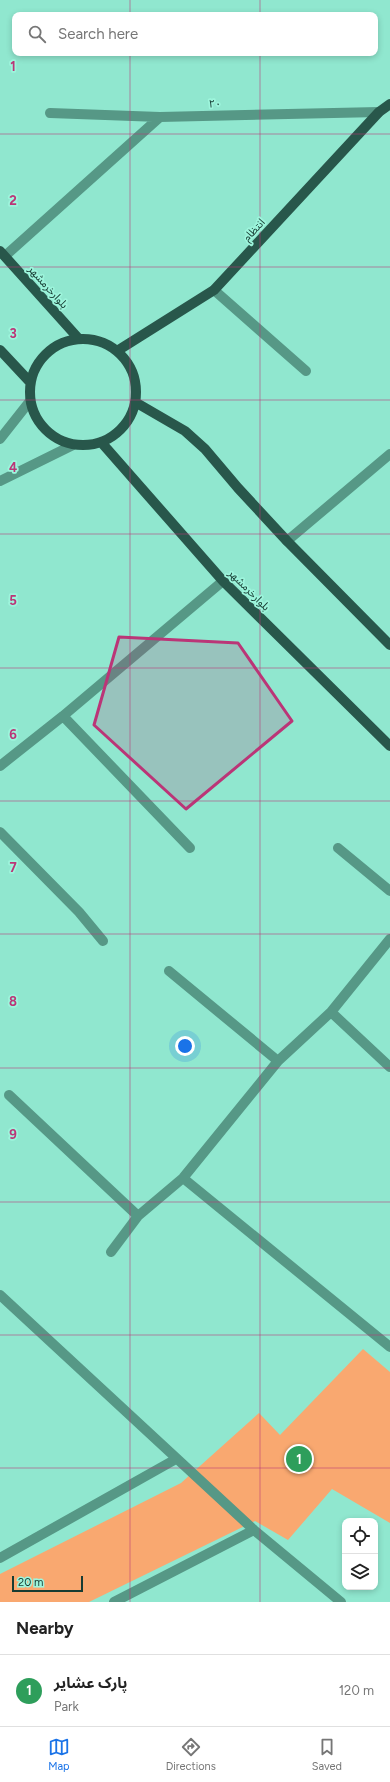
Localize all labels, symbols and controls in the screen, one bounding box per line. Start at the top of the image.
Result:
search box [12,12,378,56]
icon: search [26,23,48,45]
text: Search here [58,25,138,43]
text: 1 [10,59,16,74]
street label: ۲۰ [209,97,221,111]
text: 2 [9,193,17,208]
street label: انتظام [240,216,268,245]
street label: بلوارخرمشهر [25,262,71,311]
text: 3 [9,326,17,341]
text: 4 [9,460,17,475]
street label: بلوارخرمشهر [225,566,272,613]
text: 5 [9,593,17,608]
text: 6 [9,727,17,742]
text: 7 [9,860,17,875]
text: 8 [9,994,17,1009]
your location [175,1036,195,1056]
text: 9 [9,1127,17,1142]
pin: 1 [286,1444,312,1474]
map controls [342,1518,378,1590]
button: locate [342,1518,378,1554]
button: layers [342,1554,378,1590]
scale bar [12,1574,83,1593]
text: 20 m [18,1576,43,1589]
text: Nearby [16,1618,74,1638]
text: پارک عشایر [54,1674,127,1692]
text: 1 [26,1683,32,1698]
text: 120 m [339,1683,374,1698]
text: Park [54,1699,79,1714]
tab: Map [48,1736,70,1773]
tab: Directions [166,1736,216,1773]
tab: Saved [312,1736,342,1773]

